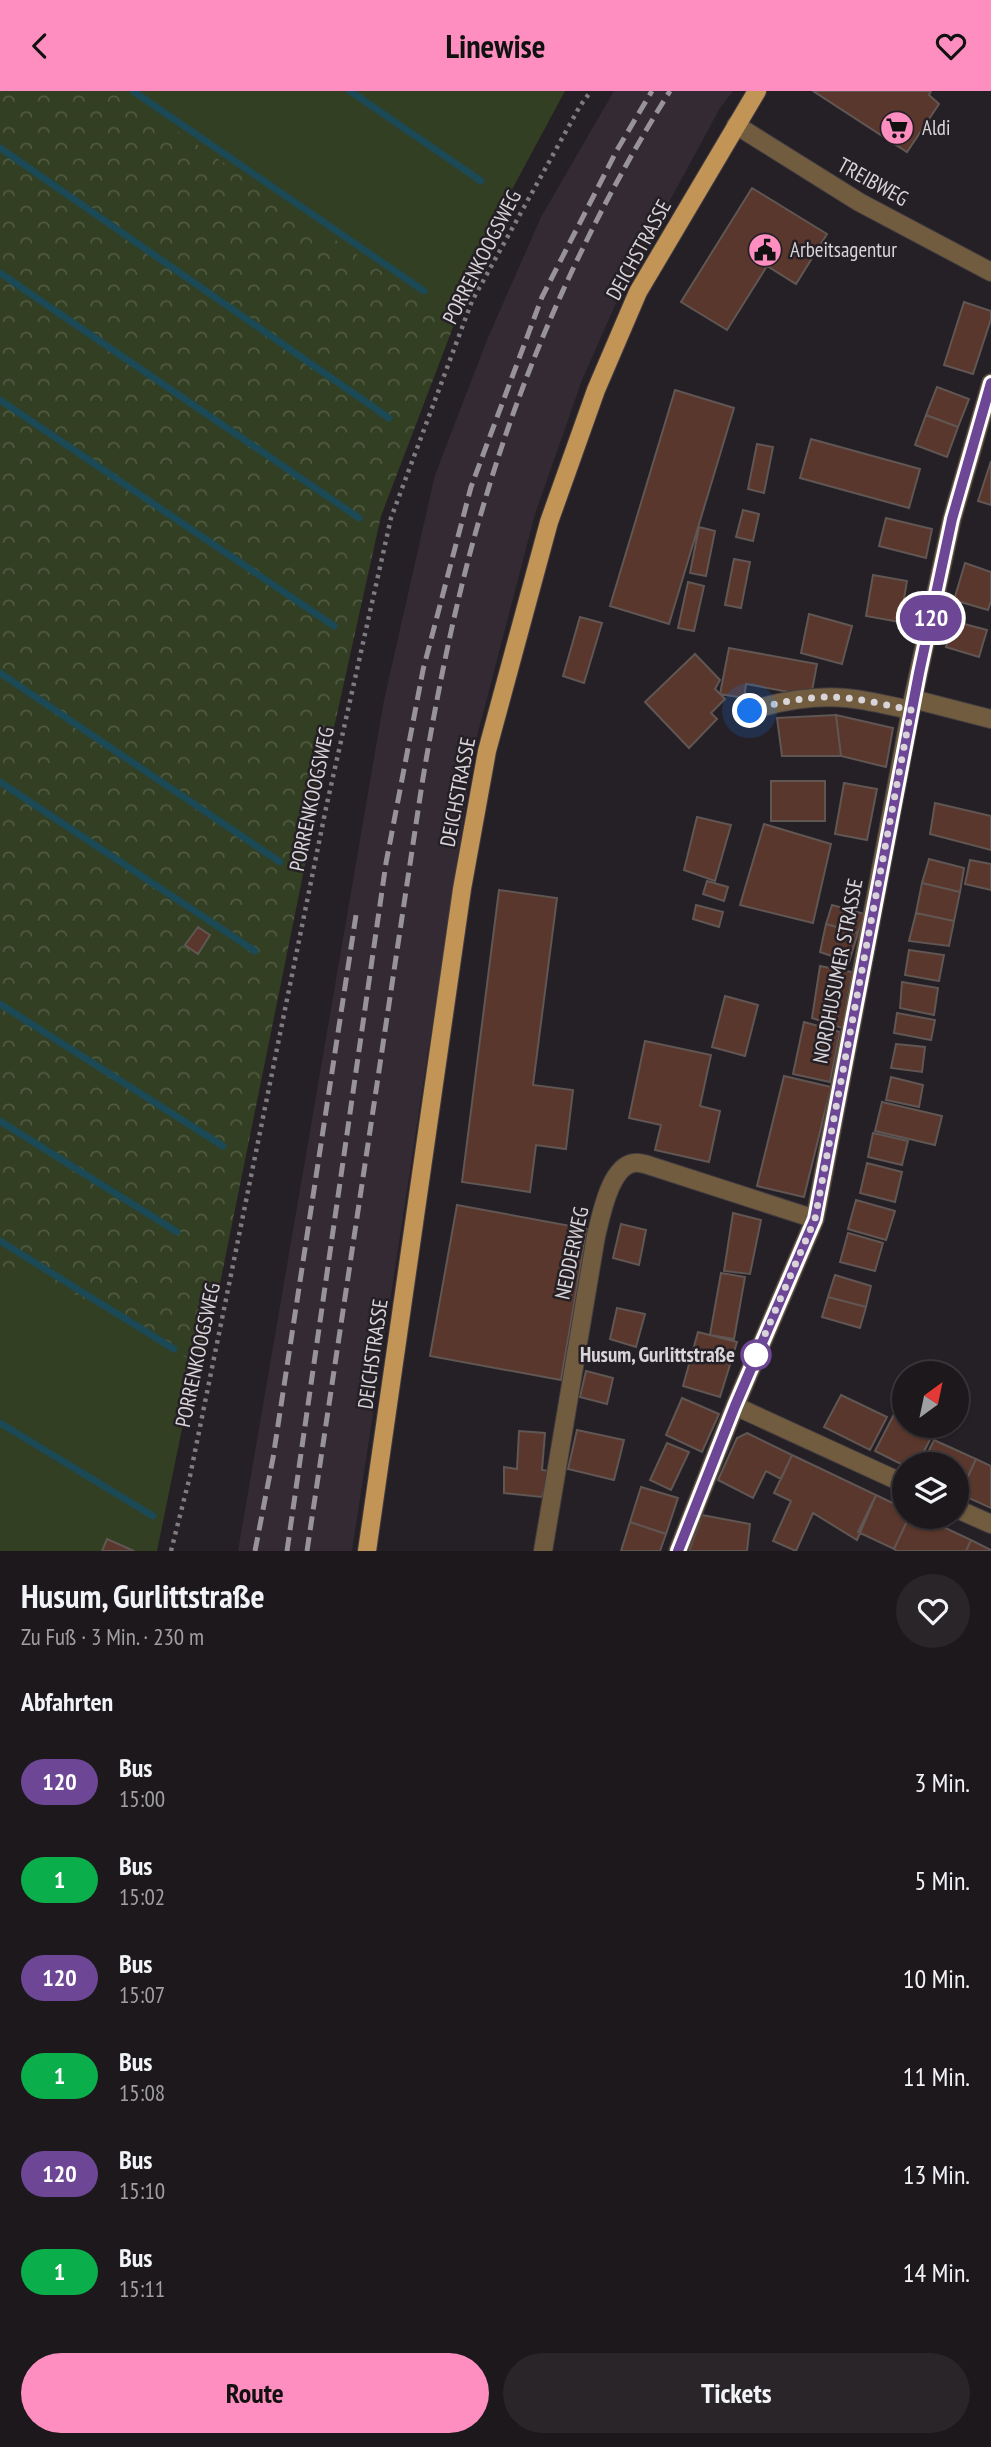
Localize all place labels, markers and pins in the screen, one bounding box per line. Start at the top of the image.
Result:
supermarket icon: Aldi [878,109,916,147]
place label: Aldi [922,114,950,141]
public building icon: Arbeitsagentur [746,231,784,269]
place label: Arbeitsagentur [790,236,897,263]
marker: Husum, Gurlittstraße [741,1340,771,1370]
place label: Husum, Gurlittstraße [580,1341,735,1368]

